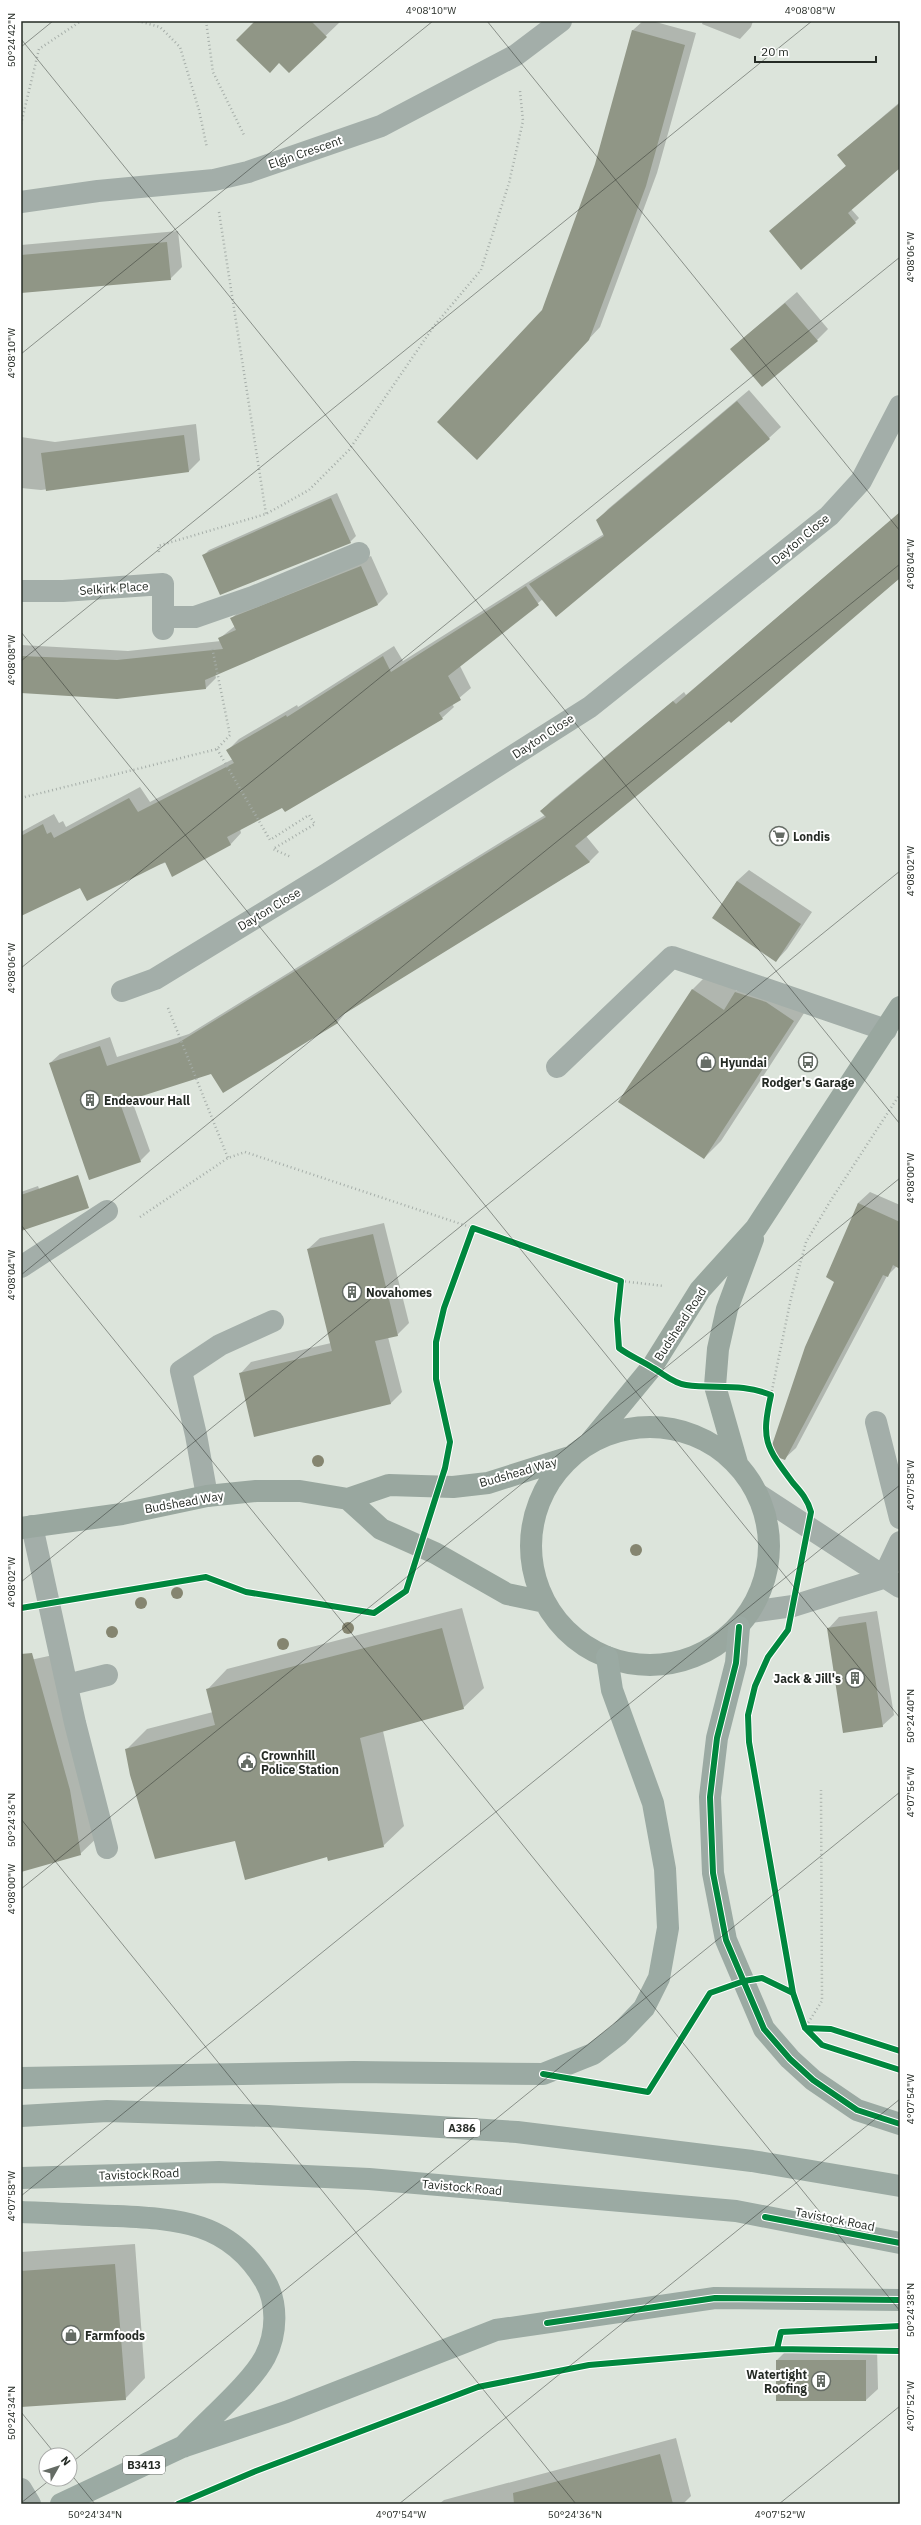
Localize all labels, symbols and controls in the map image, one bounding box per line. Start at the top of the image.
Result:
text: 4°08'10"W [406,4,456,17]
text: 4°08'08"W [785,4,835,17]
text: 50°24'42"N [5,13,18,67]
scale bar [755,38,876,64]
text: 20 m [761,44,789,59]
street label: Elgin Crescent [266,132,344,172]
text: 4°08'06"W [904,232,917,282]
text: 4°08'10"W [5,328,18,378]
street label: Dayton Close [768,510,832,567]
text: 4°08'04"W [904,539,917,589]
street label: Selkirk Place [79,578,149,598]
text: 4°08'08"W [5,635,18,685]
street label: Dayton Close [509,710,577,762]
supermarket icon: Londis [768,825,790,847]
place label: Londis [793,829,830,844]
text: 4°08'02"W [904,846,917,896]
street label: Dayton Close [235,884,304,934]
text: 4°08'06"W [5,943,18,993]
shop icon: Hyundai [695,1051,717,1073]
bus stop icon: Rodger's Garage [797,1051,819,1073]
place label: Hyundai [720,1055,767,1070]
place label: Rodger's Garage [762,1075,855,1090]
building icon: Endeavour Hall [79,1089,101,1111]
place label: Endeavour Hall [104,1093,190,1108]
text: 4°08'00"W [904,1153,917,1203]
text: 4°08'04"W [5,1250,18,1300]
building icon: Novahomes [341,1281,363,1303]
street label: Budshead Road [651,1284,709,1364]
place label: Novahomes [366,1285,432,1300]
street label: Budshead Way [477,1454,559,1490]
text: 4°07'58"W [904,1460,917,1510]
street label: Budshead Way [143,1488,225,1516]
text: 4°08'02"W [5,1557,18,1607]
building icon: Jack & Jill's [844,1667,866,1689]
place label: Jack & Jill's [773,1671,841,1686]
text: 50°24'40"N [904,1689,917,1743]
place label: Crownhill Police Station [261,1748,339,1777]
public building icon: Crownhill Police Station [236,1751,258,1773]
text: 4°07'56"W [904,1767,917,1817]
text: 50°24'36"N [5,1793,18,1847]
text: 4°08'00"W [5,1864,18,1914]
text: 4°07'54"W [904,2074,917,2124]
road number: A386 [444,2119,480,2137]
street label: Tavistock Road [98,2165,180,2183]
text: 4°07'58"W [5,2171,18,2221]
street label: Tavistock Road [421,2176,503,2198]
street label: Tavistock Road [794,2204,876,2234]
text: 50°24'38"N [904,2283,917,2337]
shop icon: Farmfoods [60,2324,82,2346]
place label: Farmfoods [85,2328,145,2343]
place label: Watertight Roofing [746,2367,807,2396]
building icon: Watertight Roofing [810,2370,832,2392]
text: 4°07'52"W [904,2381,917,2431]
text: 50°24'34"N [5,2386,18,2440]
north arrow [38,2447,78,2487]
text: N [58,2453,74,2468]
road number: B3413 [123,2456,165,2474]
text: 50°24'34"N [68,2508,122,2521]
text: 4°07'54"W [376,2508,426,2521]
text: 50°24'36"N [548,2508,602,2521]
text: 4°07'52"W [755,2508,805,2521]

